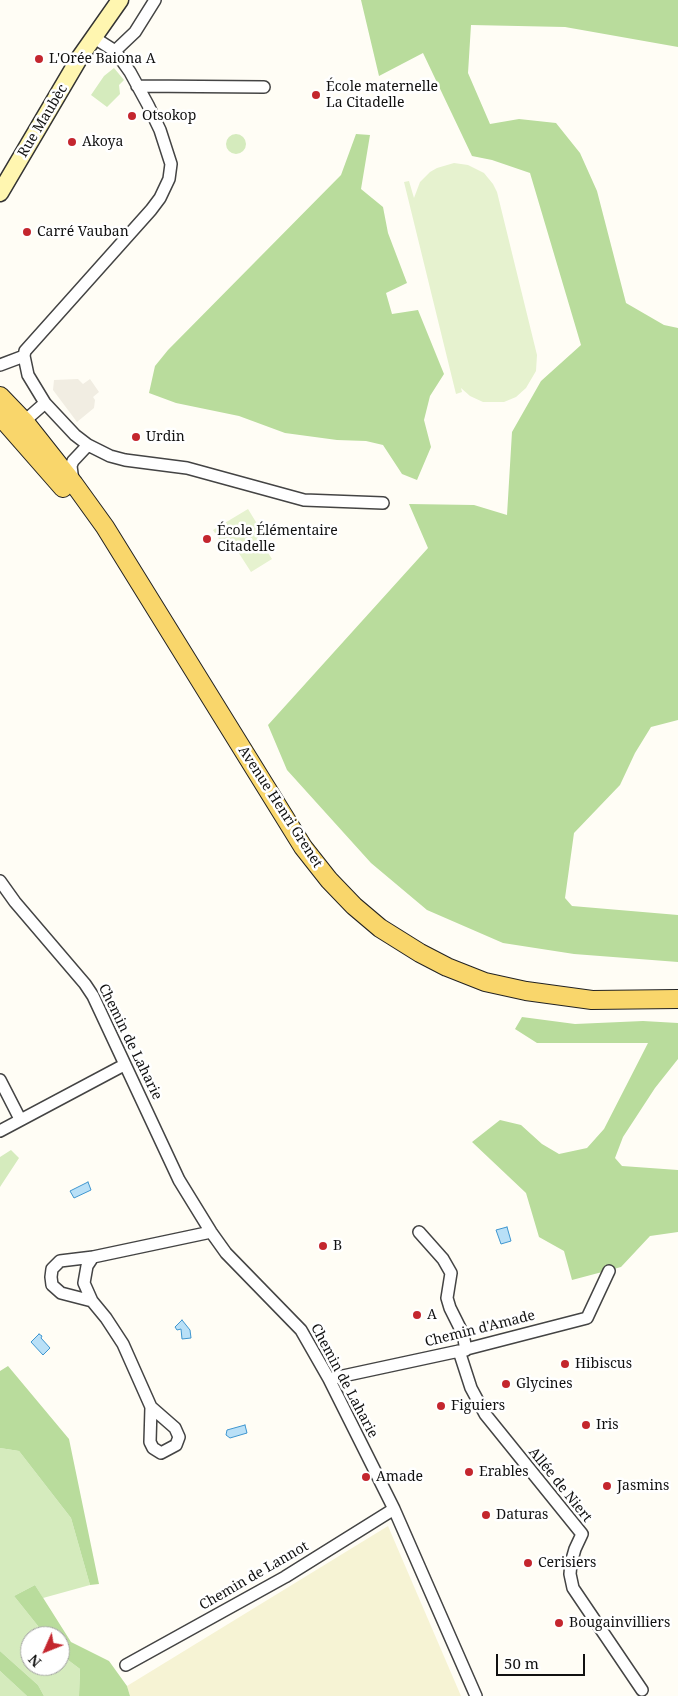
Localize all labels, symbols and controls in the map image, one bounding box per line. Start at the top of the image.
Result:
place label: L'Orée Baiona A [49,51,156,67]
marker: L'Orée Baiona A [33,53,45,65]
place label: École maternelle La Citadelle [326,79,438,111]
street label: Rue Maubèc [15,81,71,161]
marker: École maternelle La Citadelle [310,89,322,101]
place label: Otsokop [142,108,196,124]
marker: Otsokop [126,110,138,122]
place label: Akoya [82,134,123,150]
marker: Akoya [66,136,78,148]
place label: Carré Vauban [37,224,129,240]
marker: Carré Vauban [21,226,33,238]
place label: Urdin [146,429,185,445]
marker: Urdin [130,431,142,443]
place label: École Élémentaire Citadelle [217,523,338,556]
marker: École Élémentaire Citadelle [201,533,213,545]
street label: Avenue Henri Grenet [234,743,326,871]
street label: Chemin de Laharie [95,981,165,1103]
place label: B [333,1238,342,1254]
marker: B [317,1240,329,1252]
street label: Chemin d'Amade [423,1307,537,1351]
place label: A [427,1307,437,1323]
marker: A [411,1309,423,1321]
street label: Chemin de Laharie [307,1321,381,1441]
place label: Hibiscus [575,1356,632,1372]
marker: Hibiscus [559,1358,571,1370]
place label: Glycines [516,1376,572,1392]
marker: Glycines [500,1378,512,1390]
place label: Figuiers [451,1398,505,1414]
marker: Figuiers [435,1400,447,1412]
place label: Iris [596,1417,619,1433]
marker: Iris [580,1419,592,1431]
street label: Allée de Niert [525,1444,595,1526]
place label: Erables [479,1464,529,1480]
marker: Erables [463,1466,475,1478]
place label: Amade [376,1469,423,1485]
marker: Amade [360,1471,372,1483]
place label: Jasmins [617,1478,669,1494]
marker: Jasmins [601,1480,613,1492]
place label: Daturas [496,1507,548,1523]
marker: Daturas [480,1509,492,1521]
street label: Chemin de Lannot [197,1538,311,1614]
place label: Cerisiers [538,1555,596,1571]
marker: Cerisiers [522,1557,534,1569]
place label: Bougainvilliers [569,1615,670,1631]
marker: Bougainvilliers [553,1617,565,1629]
north arrow [20,1626,70,1676]
scale bar [498,1644,587,1676]
text: N [24,1651,45,1672]
text: 50 m [504,1653,539,1673]

